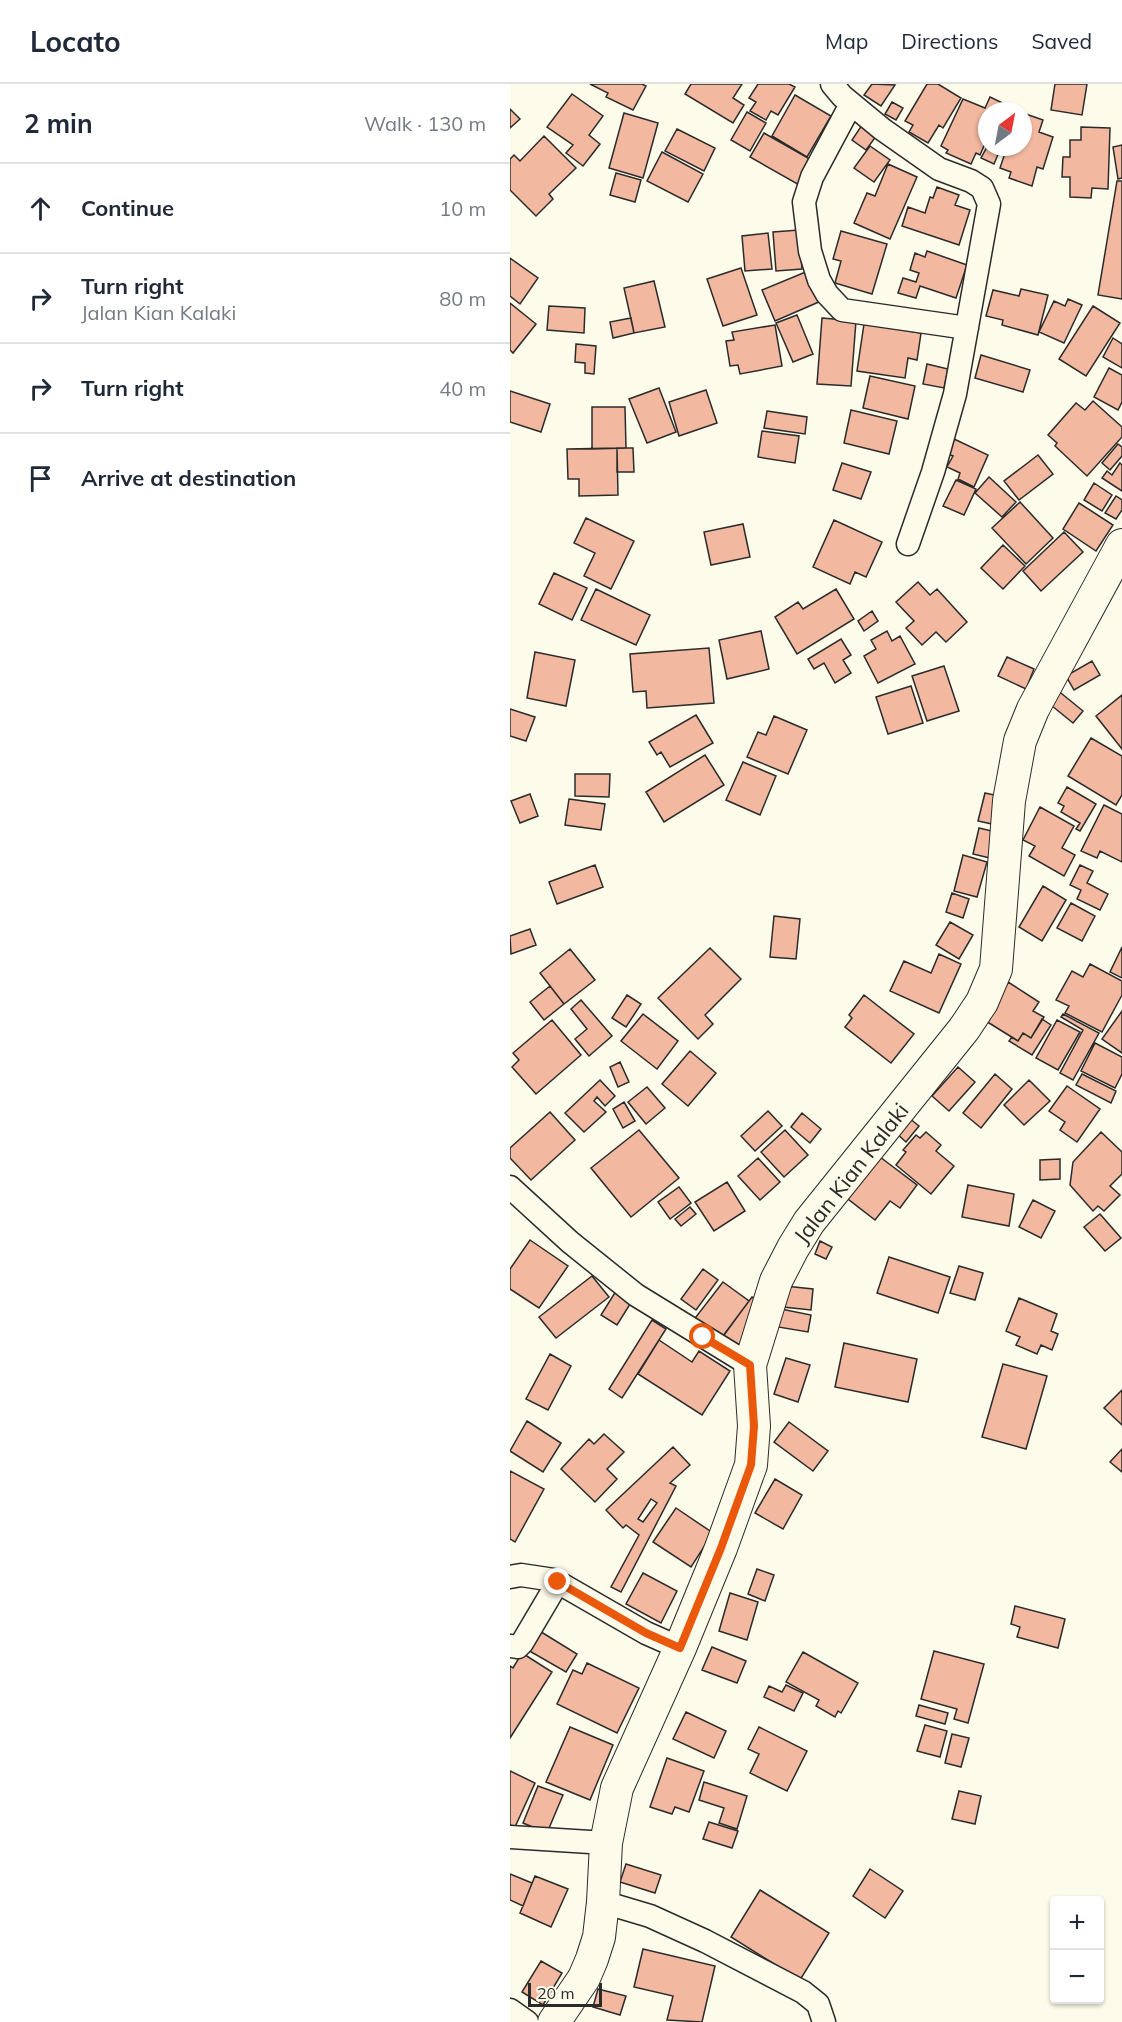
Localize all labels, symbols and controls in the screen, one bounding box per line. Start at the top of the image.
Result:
text: Locato [30,24,121,59]
text: Map [825,28,868,54]
text: Directions [901,28,998,54]
text: Saved [1031,28,1092,54]
north arrow [978,102,1032,156]
text: 2 min [24,107,93,140]
text: Walk · 130 m [364,111,486,136]
icon: ahead [24,192,57,225]
text: Continue [81,194,174,222]
text: 10 m [439,196,486,221]
text: Turn right [81,272,184,300]
icon: right [24,282,57,315]
text: 80 m [439,286,486,311]
text: Jalan Kian Kalaki [81,300,236,325]
icon: right [24,372,57,405]
text: Turn right [81,374,184,402]
text: 40 m [439,376,486,401]
icon: arrive [24,462,57,495]
text: Arrive at destination [81,464,296,492]
street label: Jalan Kian Kalaki [787,1097,915,1249]
route start [689,1323,715,1349]
route end [544,1568,570,1594]
map controls [1050,1896,1104,2004]
button: + [1050,1896,1104,1950]
button: − [1050,1950,1104,2004]
scale bar [528,1980,602,2008]
text: 20 m [537,1983,574,2003]

